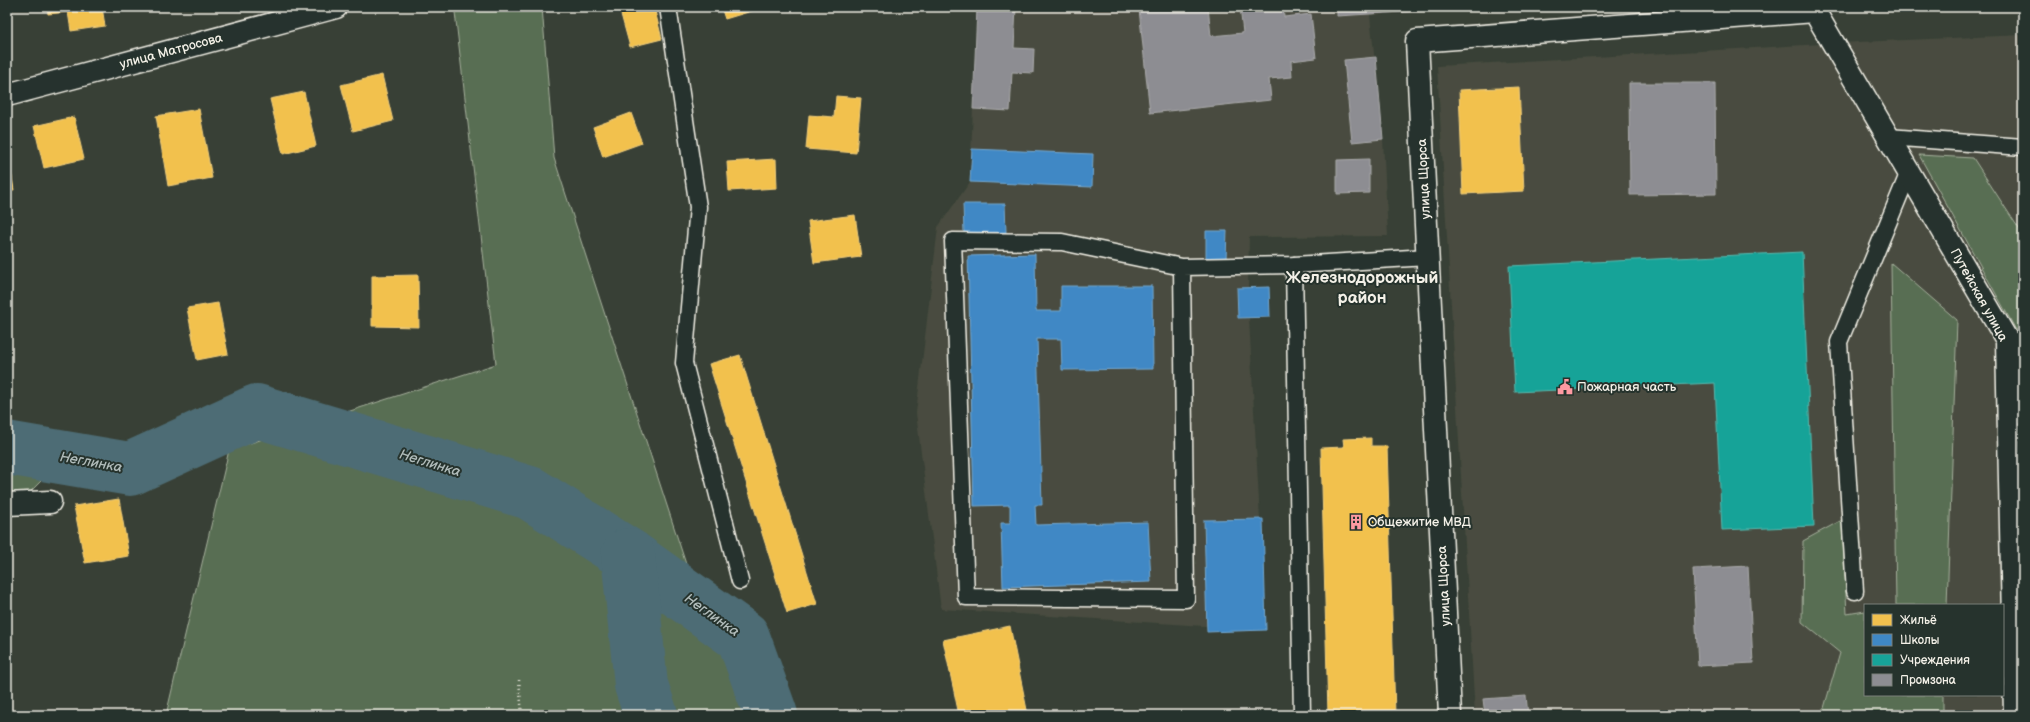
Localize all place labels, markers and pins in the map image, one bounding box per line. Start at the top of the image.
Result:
public building icon: Пожарная часть [1556,378,1574,396]
place label: Пожарная часть [1577,379,1677,395]
building icon: Общежитие МВД [1347,513,1365,531]
place label: Общежитие МВД [1368,514,1471,530]

